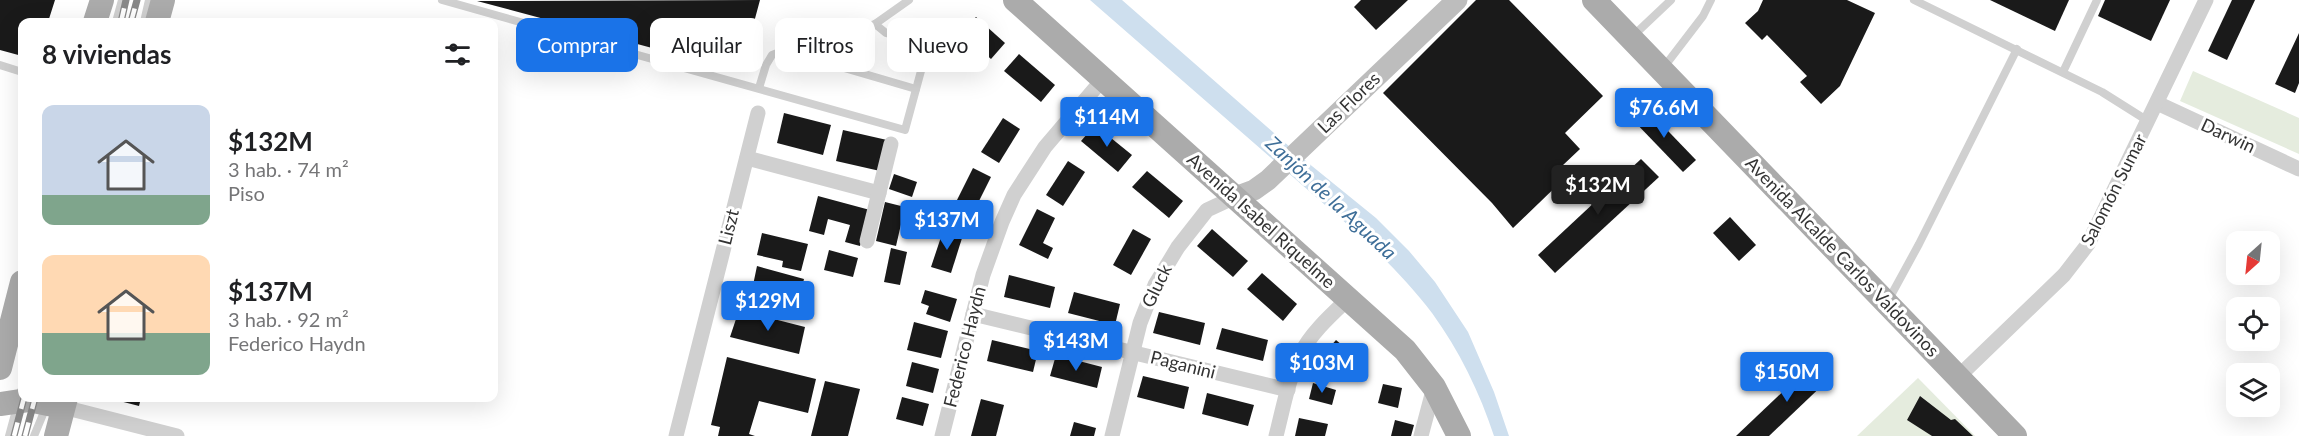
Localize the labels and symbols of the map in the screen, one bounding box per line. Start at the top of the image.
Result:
street label: Las Flores [1312,67,1384,137]
pin: $76.6M [1615,88,1713,139]
pin: $114M [1065,97,1149,148]
street label: Darwin [2198,113,2259,157]
water label: Zanjón de la Aguada [1261,130,1402,264]
street label: Salomón Sumar [2075,130,2151,249]
street label: Avenida Isabel Riquelme [1183,148,1340,293]
street label: Avenida Alcalde Carlos Valdovinos [1741,152,1944,361]
pin: $132M [1556,165,1640,216]
pin: $137M [905,200,989,251]
street label: Liszt [713,206,743,247]
north arrow [2226,231,2280,285]
street label: Gluck [1136,260,1176,311]
pin: $129M [726,281,810,332]
street label: Federico Haydn [938,284,990,410]
pin: $143M [1034,321,1118,372]
pin: $103M [1280,343,1364,394]
street label: Paganini [1148,345,1218,383]
pin: $150M [1745,352,1829,403]

